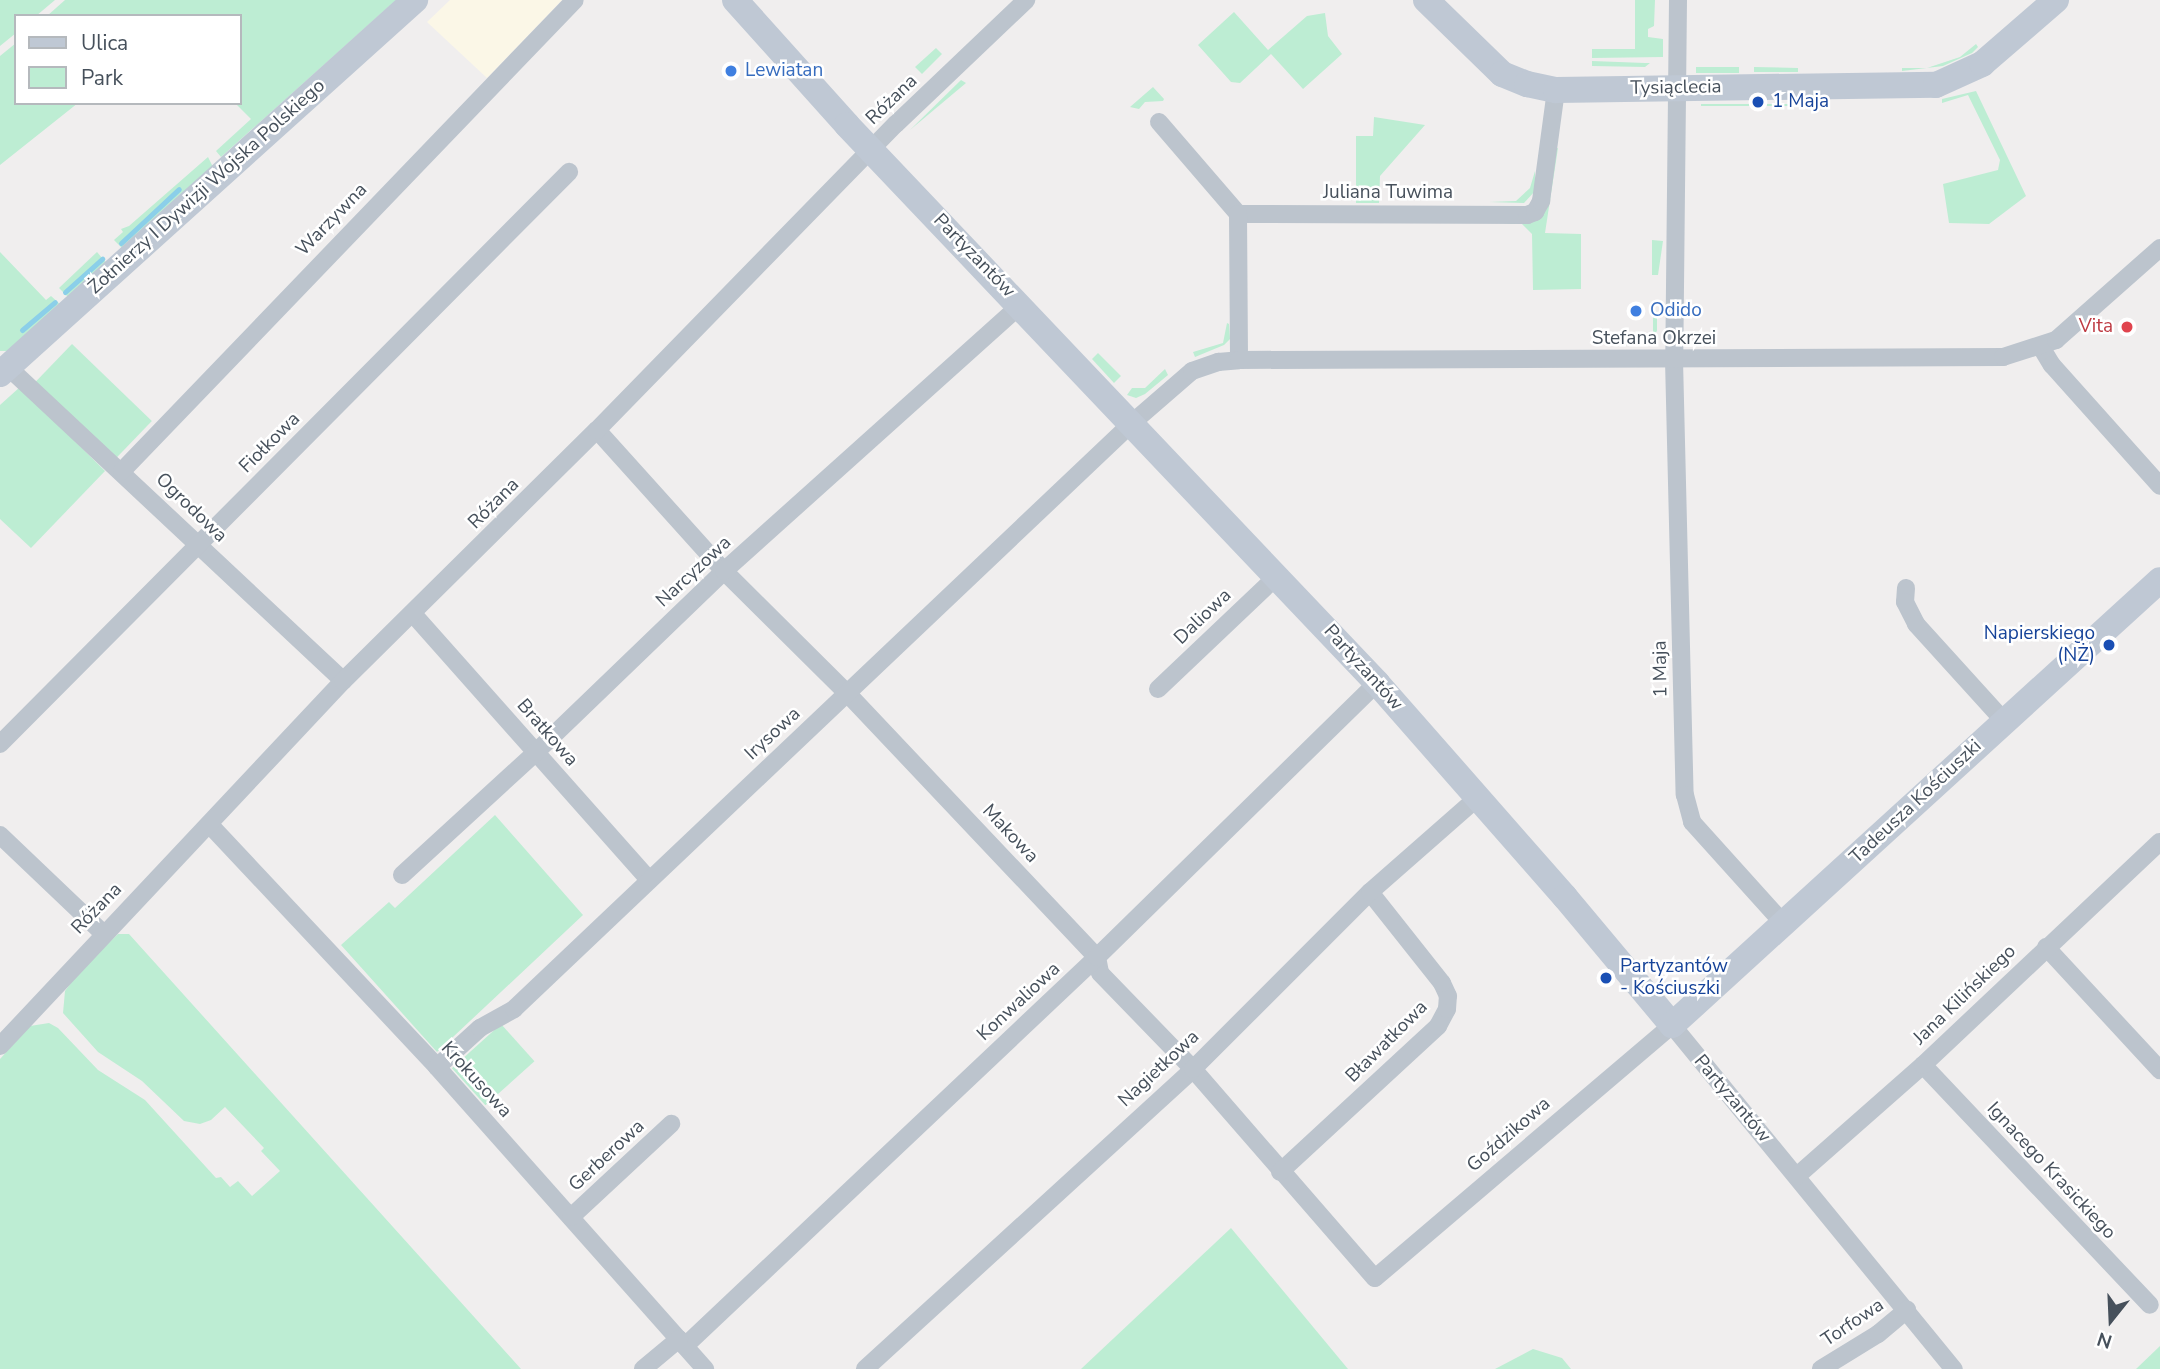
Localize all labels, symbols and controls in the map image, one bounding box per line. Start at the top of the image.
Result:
legend [14,14,242,105]
text: Ulica [81,29,128,57]
place label: Lewiatan [745,60,823,82]
marker: Lewiatan [723,63,739,79]
text: Park [81,64,123,92]
street label: Różana [862,70,922,130]
street label: Żołnierzy I Dywizji Wojska Polskiego [84,75,330,299]
street label: Tysiąclecia [1630,76,1722,100]
place label: 1 Maja [1772,91,1829,113]
marker: 1 Maja [1750,94,1766,110]
street label: Warzywna [292,179,372,261]
street label: Juliana Tuwima [1323,182,1453,204]
street label: Partyzantów [928,209,1020,303]
place label: Odido [1650,300,1702,322]
marker: Odido [1628,303,1644,319]
place label: Vita [2079,316,2113,338]
marker: Vita [2119,319,2135,335]
street label: Stefana Okrzei [1592,328,1716,350]
street label: Fiołkowa [235,408,305,478]
street label: Ogrodowa [151,468,231,548]
street label: Różana [464,474,524,534]
street label: Narcyzowa [652,532,736,612]
street label: Daliowa [1170,584,1236,650]
street label: Partyzantów [1318,620,1408,716]
place label: Napierskiego (NŻ) [1984,623,2095,667]
marker: Napierskiego (NŻ) [2101,637,2117,653]
street label: 1 Maja [1649,640,1673,698]
street label: Bratkowa [512,695,582,771]
street label: Irysowa [741,703,805,765]
street label: Tadeusza Kościuszki [1845,735,1987,869]
street label: Makowa [977,800,1043,868]
street label: Różana [67,879,127,939]
street label: Jana Kilińskiego [1909,940,2021,1050]
place label: Partyzantów - Kościuszki [1620,956,1728,1000]
street label: Konwaliowa [973,958,1065,1046]
marker: Partyzantów - Kościuszki [1598,970,1614,986]
street label: Bławatkowa [1341,996,1433,1088]
street label: Nagietkowa [1114,1026,1204,1112]
street label: Krokusowa [436,1037,516,1123]
street label: Partyzantów [1689,1050,1775,1148]
street label: Goździkowa [1463,1093,1555,1177]
street label: Ignacego Krasickiego [1982,1098,2120,1244]
street label: Gerberowa [565,1115,649,1197]
north arrow [2076,1285,2146,1355]
street label: Torfowa [1818,1294,1888,1352]
text: N [2094,1325,2115,1355]

